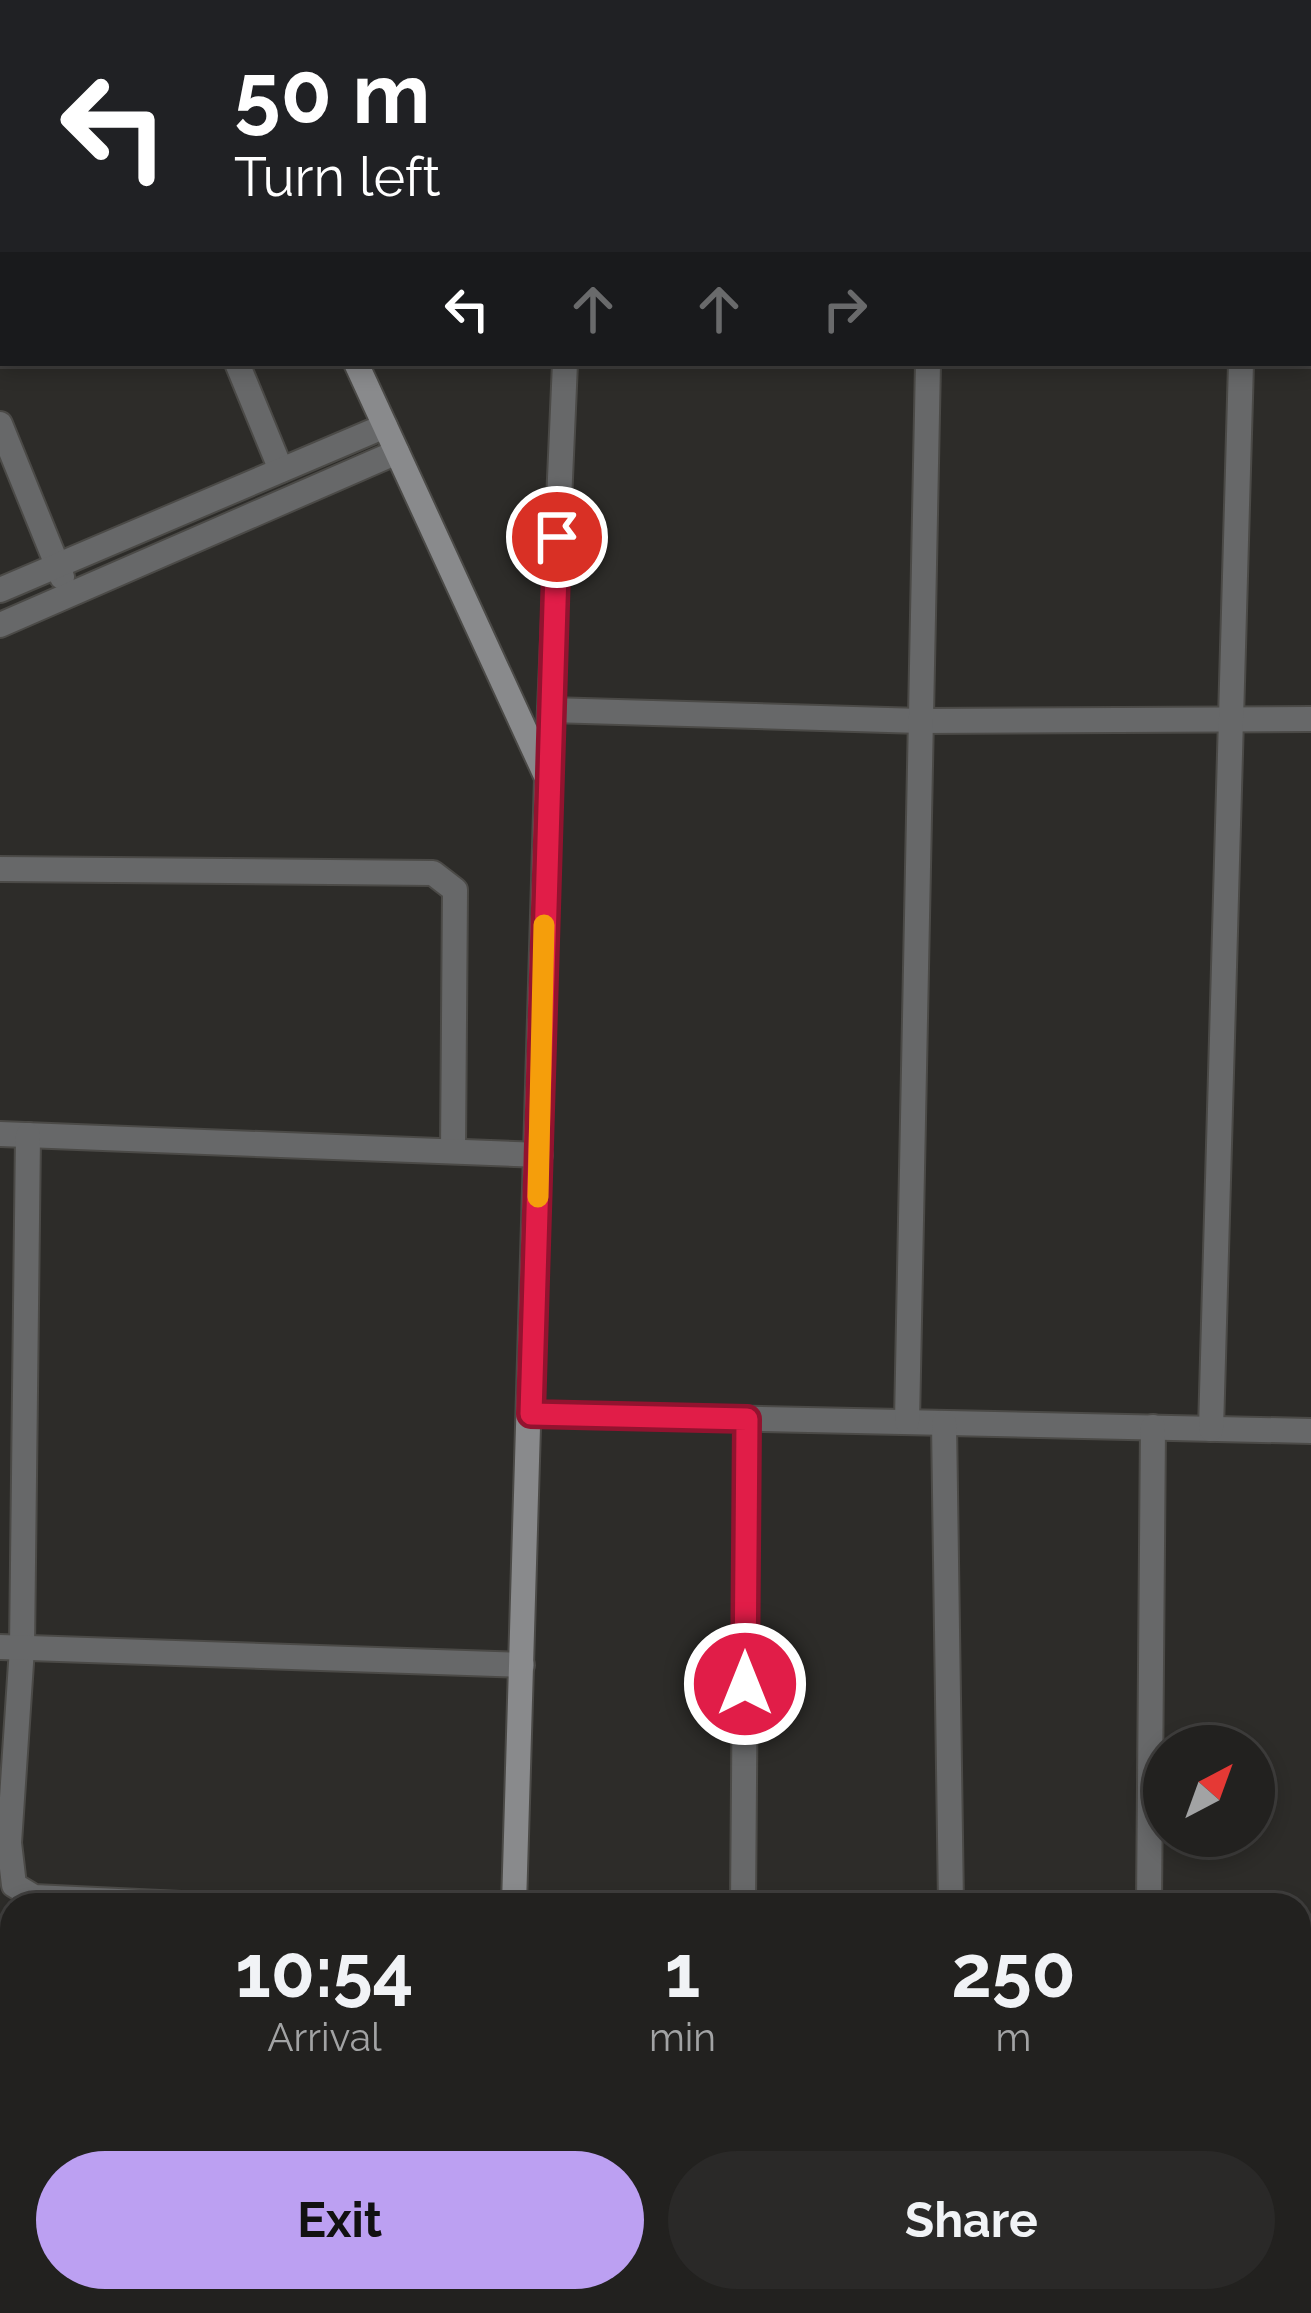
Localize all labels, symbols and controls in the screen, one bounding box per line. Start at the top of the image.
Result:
text: 50 m [234,44,430,143]
icon: left [36,48,192,204]
text: Turn left [234,145,441,209]
icon: left [434,276,500,342]
icon: ahead [560,276,626,342]
icon: ahead [686,276,752,342]
icon: right [812,276,878,342]
pin [506,486,608,588]
icon: arrive [524,504,590,570]
position arrow [682,1621,808,1747]
north arrow [1143,1725,1275,1857]
map controls [1143,1725,1275,1857]
text: 10:54 [235,1929,414,2014]
text: 1 [665,1929,700,2014]
text: 250 [951,1929,1076,2014]
text: Arrival [267,2014,382,2060]
text: min [649,2014,716,2060]
text: m [996,2014,1031,2060]
button: Exit [36,2151,644,2289]
button: Share [668,2151,1275,2289]

